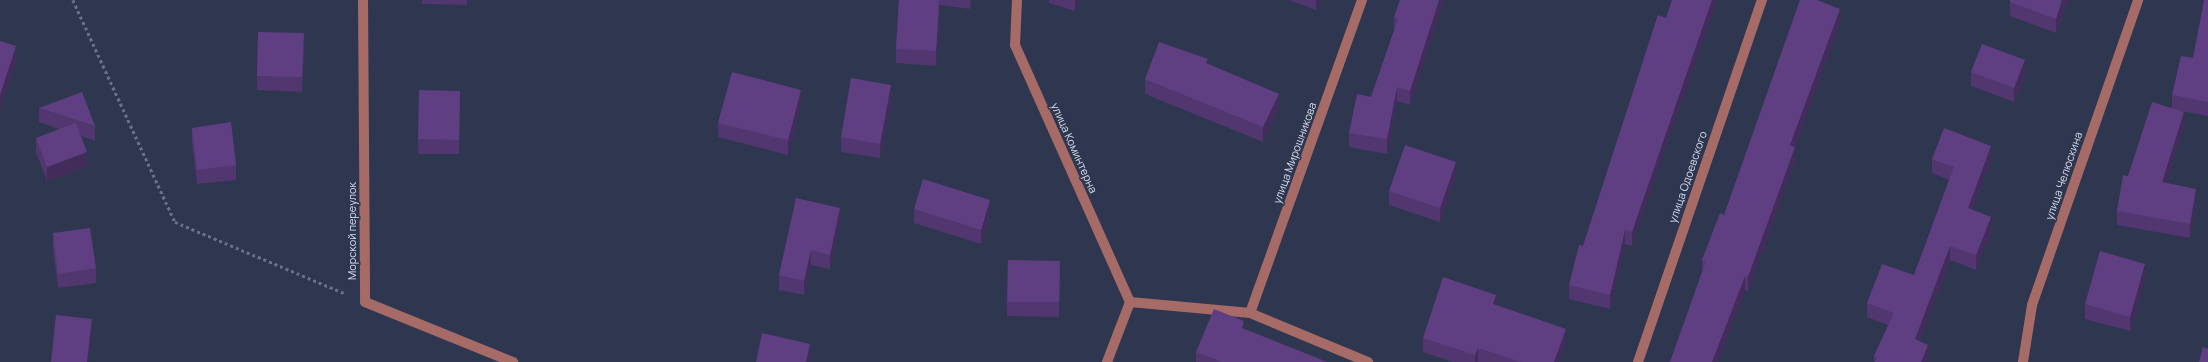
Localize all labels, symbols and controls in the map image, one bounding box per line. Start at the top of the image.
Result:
street label: улица Коминтерна [1048,101,1100,195]
street label: улица Мирошникова [1271,101,1319,205]
street label: улица Одоевского [1666,129,1710,225]
street label: улица Челюскина [2043,130,2085,222]
street label: Морской переулок [345,182,359,280]

